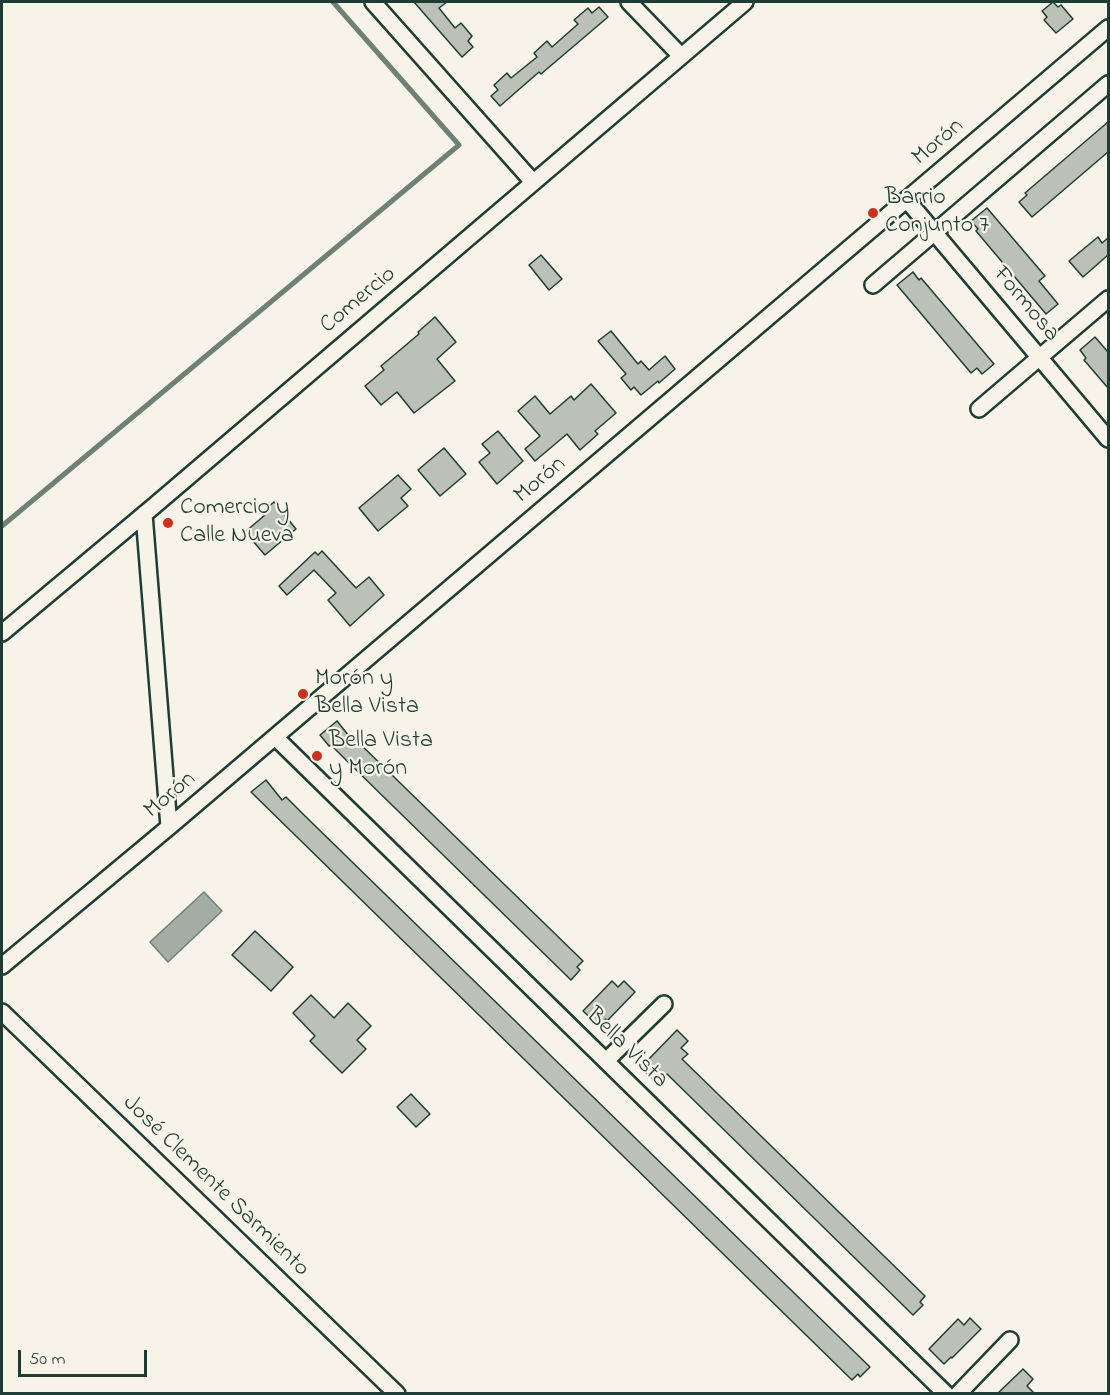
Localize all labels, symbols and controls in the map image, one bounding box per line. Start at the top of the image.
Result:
street label: Morón [907,113,971,173]
place label: Barrio Conjunto 7 [885,185,989,241]
marker: Barrio Conjunto 7 [866,206,880,220]
street label: Comercio [315,261,403,341]
street label: Formosa [985,261,1065,349]
street label: Morón [509,451,573,511]
place label: Comercio y Calle Nueva [180,495,294,551]
marker: Comercio y Calle Nueva [161,516,175,530]
place label: Morón y Bella Vista [315,666,419,722]
marker: Morón y Bella Vista [296,687,310,701]
place label: Bella Vista y Morón [329,728,433,784]
marker: Bella Vista y Morón [310,749,324,763]
street label: Morón [139,766,203,826]
street label: Bella Vista [579,1003,673,1095]
street label: José Clemente Sarmiento [115,1090,315,1284]
scale bar [21,1338,150,1376]
text: 50 m [29,1347,66,1373]

